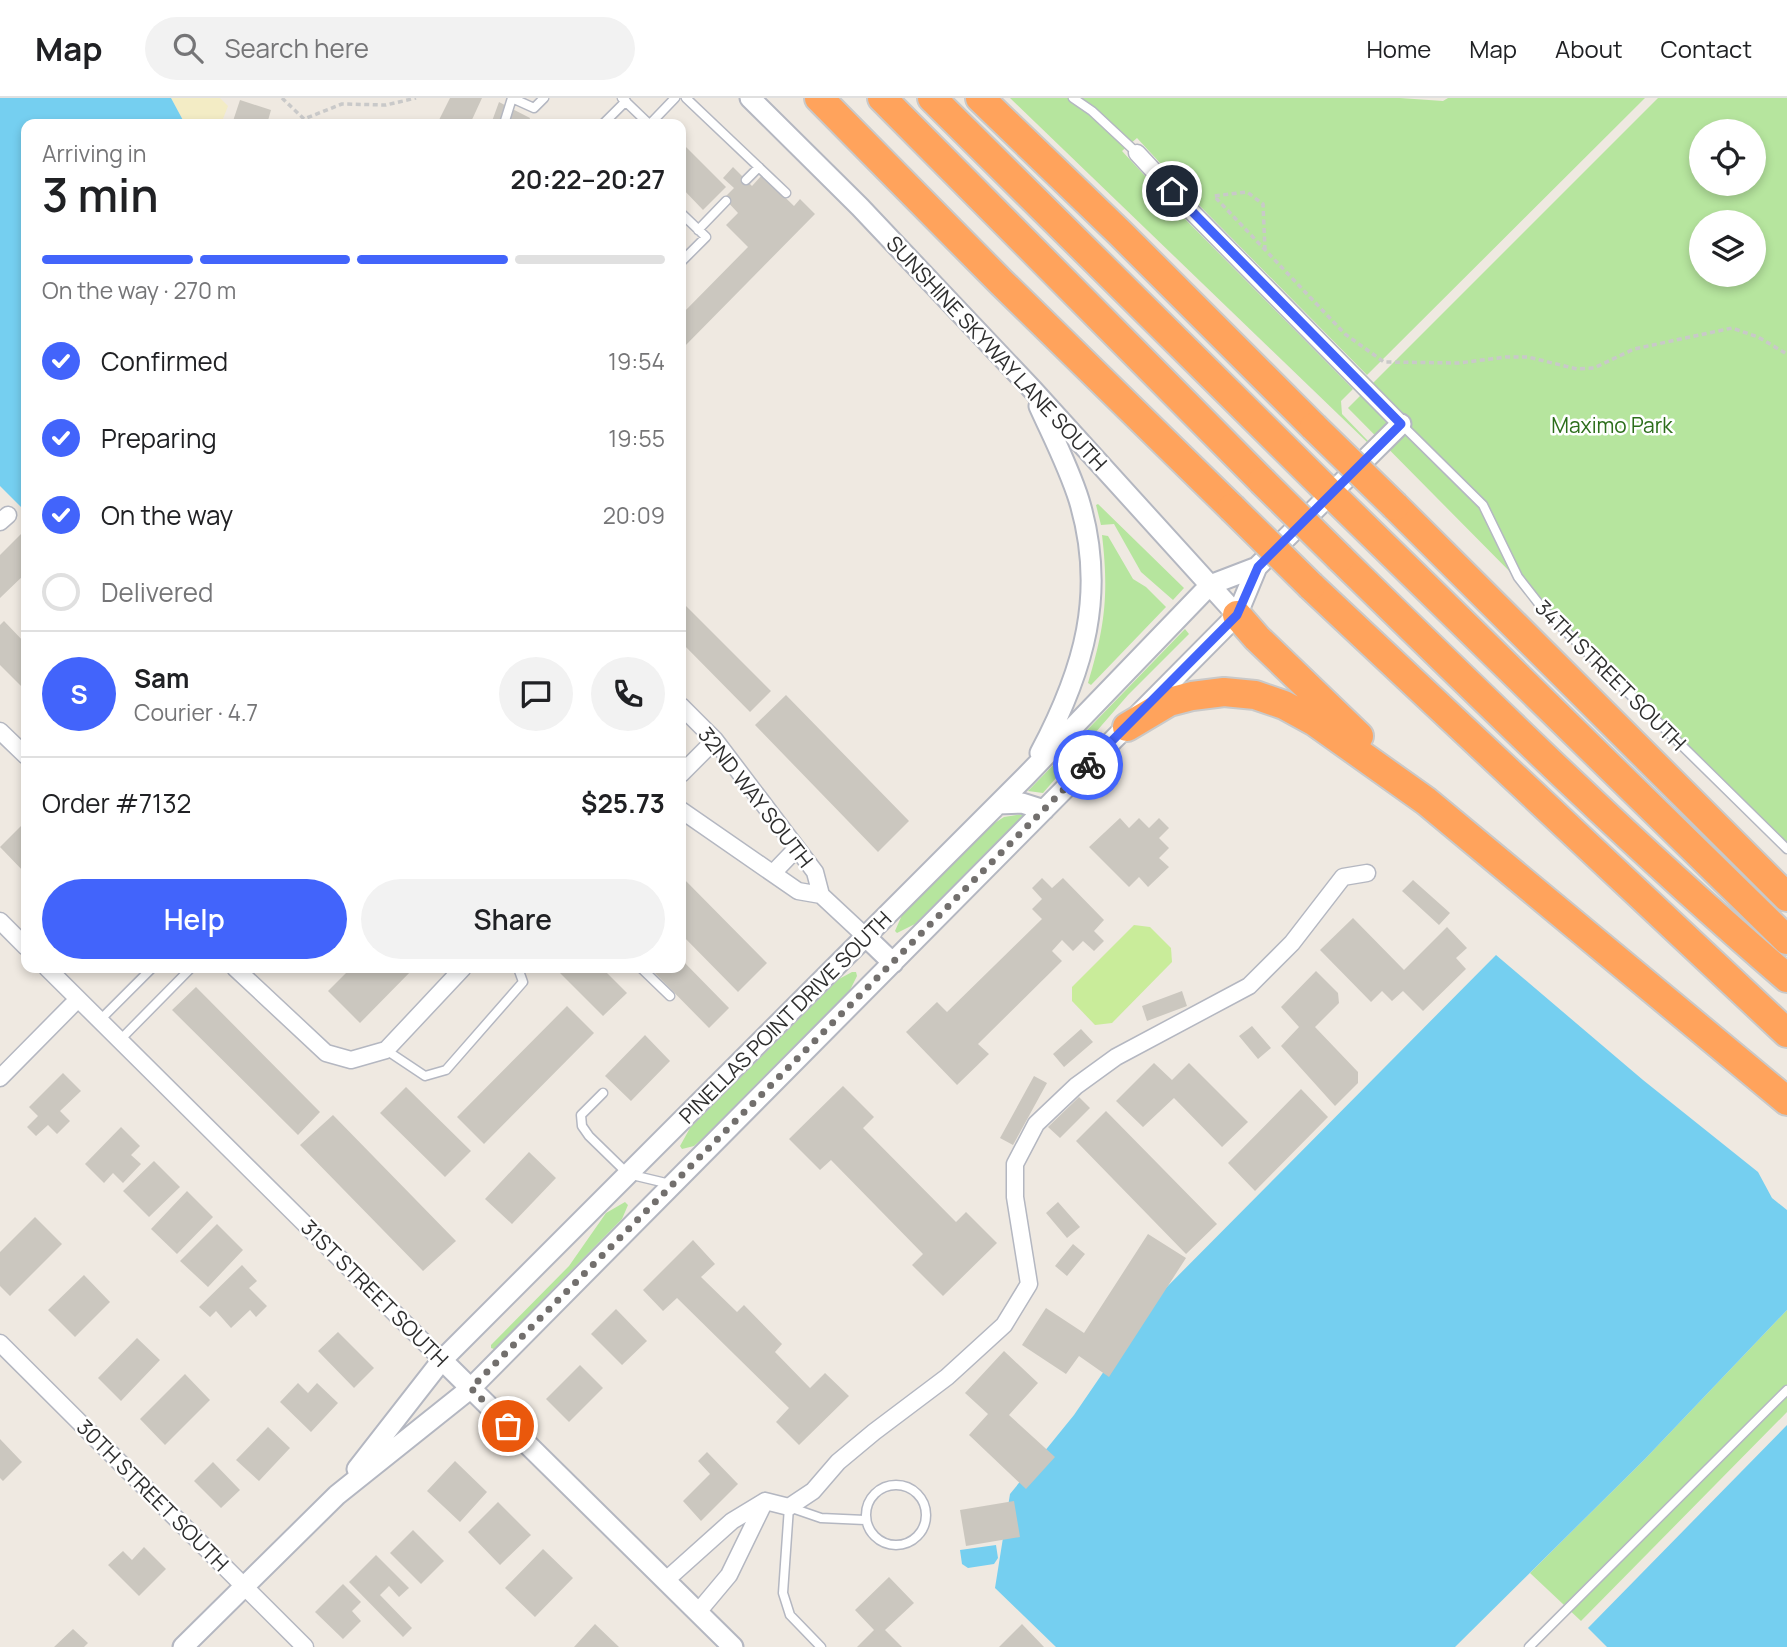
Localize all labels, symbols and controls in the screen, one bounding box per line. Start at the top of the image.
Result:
search box [145,17,635,80]
text: Map [35,26,103,71]
icon: search [169,29,207,67]
text: Search here [225,30,369,66]
text: Home [1366,32,1431,65]
text: Map [1469,32,1517,65]
text: About [1555,32,1623,65]
text: Contact [1661,32,1752,65]
map controls [1689,119,1766,287]
button: locate [1689,119,1766,196]
text: Arriving in [42,137,147,169]
text: 20:22–20:27 [511,161,665,197]
pin [1142,161,1202,221]
text: 3 min [42,163,159,226]
icon: home [1153,172,1191,210]
button: layers [1689,210,1766,287]
street label: SUNSHINE SKYWAY LANE SOUTH [881,230,1113,476]
text: On the way · 270 m [42,274,236,306]
icon: check [42,342,80,380]
text: Confirmed [101,343,228,379]
text: 19:54 [608,345,665,377]
park label: Maximo Park [1551,411,1673,439]
icon: check [42,419,80,457]
text: Preparing [101,420,217,456]
text: 19:55 [608,422,665,454]
icon: check [42,496,80,534]
text: On the way [101,497,233,533]
text: 20:09 [603,499,665,531]
text: Delivered [101,574,213,610]
street label: 34TH STREET SOUTH [1530,594,1692,756]
button: chat [499,657,573,731]
button: phone [591,657,665,731]
text: Sam [134,660,189,696]
text: S [70,676,88,712]
text: Courier · 4.7 [134,696,258,728]
street label: 32ND WAY SOUTH [692,721,820,873]
courier [1053,730,1123,800]
icon: bike [1069,746,1107,784]
text: Order #7132 [42,785,191,821]
text: $25.73 [581,785,665,821]
button: Help [42,879,347,959]
button: Share [361,879,665,959]
street label: PINELLAS POINT DRIVE SOUTH [673,905,897,1129]
street label: 31ST STREET SOUTH [295,1213,455,1373]
pin [478,1396,538,1456]
icon: bag [489,1407,527,1445]
street label: 30TH STREET SOUTH [71,1413,235,1577]

